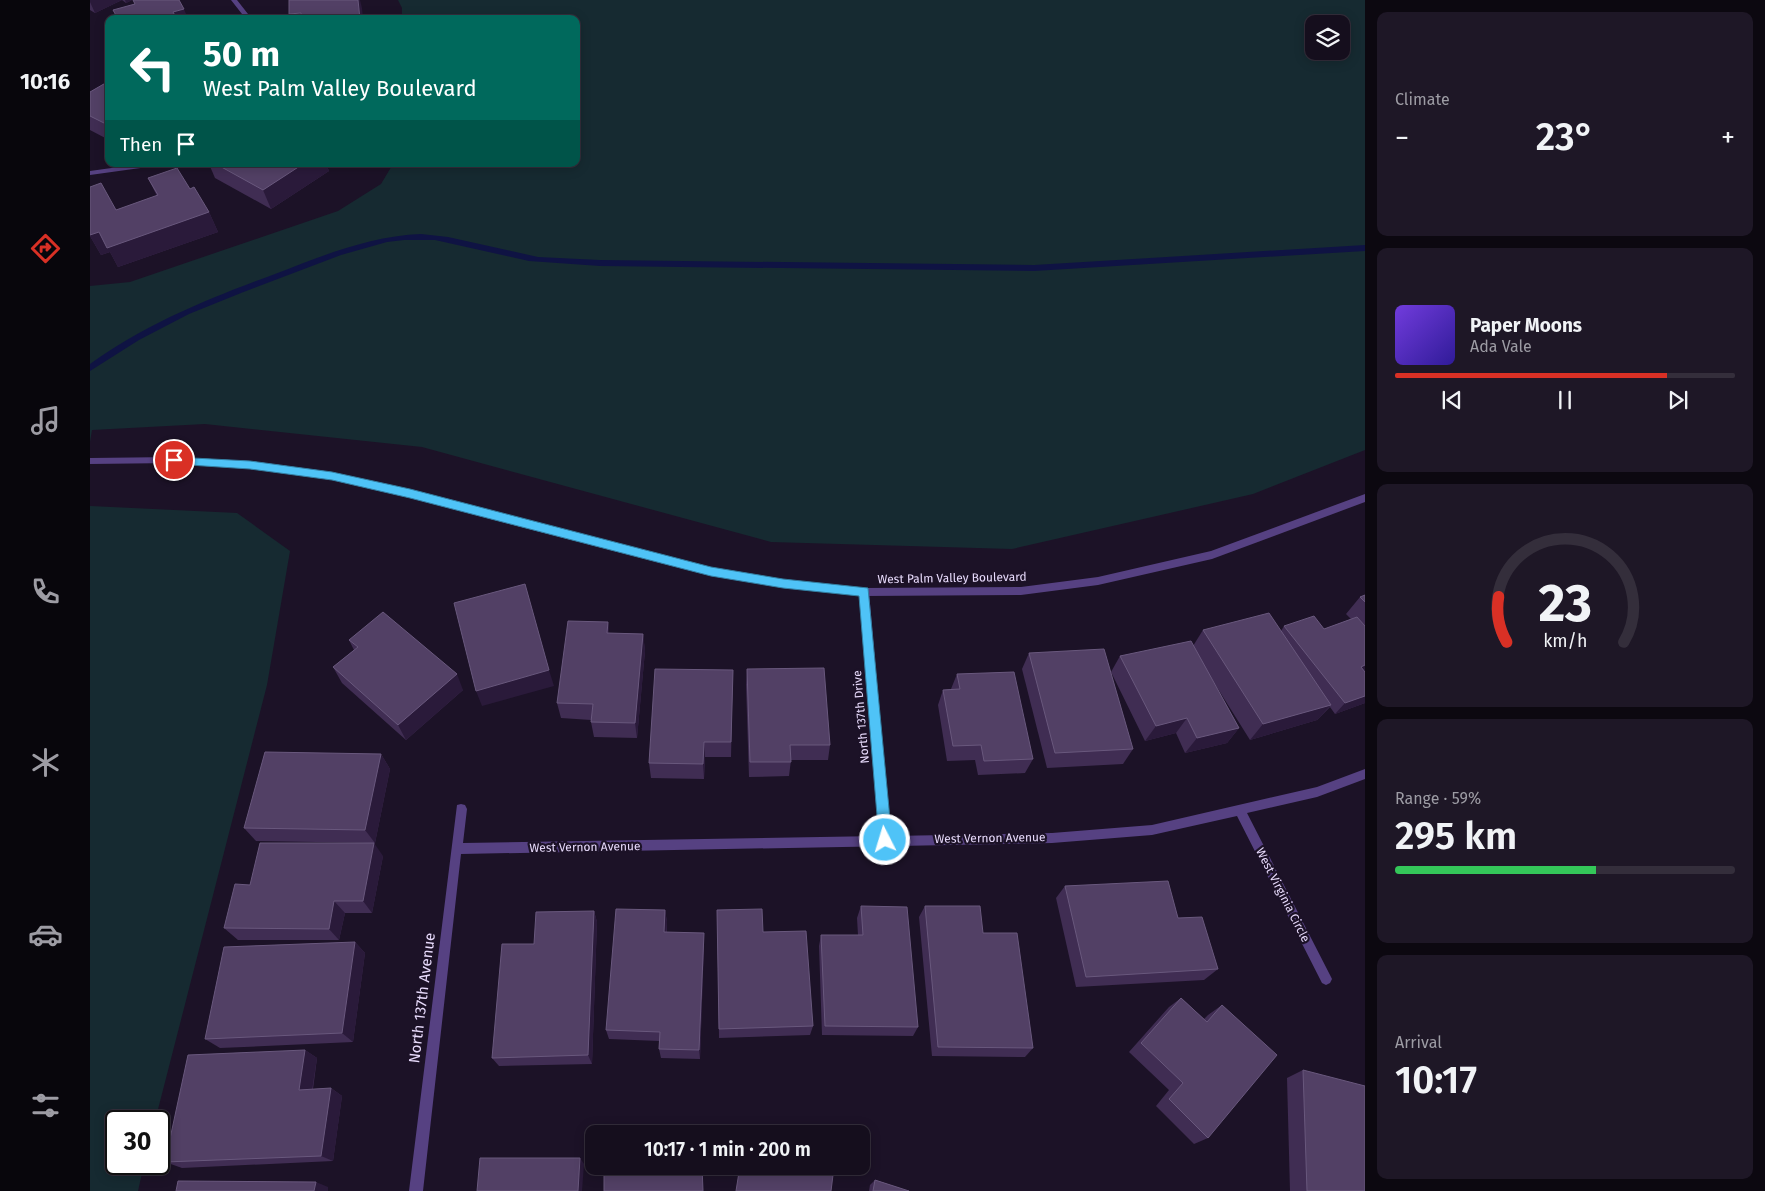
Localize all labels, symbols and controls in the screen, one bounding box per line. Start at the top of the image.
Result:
map controls [1305,15,1350,60]
button: layers [1305,15,1350,60]
text: 50 m [203,33,280,75]
icon: left [120,35,185,100]
text: 10:16 [20,68,70,95]
text: West Palm Valley Boulevard [203,75,477,102]
text: Climate [1395,90,1450,109]
text: 23° [1536,114,1594,160]
text: − [1395,121,1409,154]
text: + [1721,121,1735,154]
icon: arrive [172,130,200,158]
text: Then [120,133,162,156]
icon: directions [28,231,63,266]
text: Paper Moons [1470,314,1582,337]
text: Ada Vale [1470,337,1532,356]
icon: previous [1438,386,1466,414]
icon: pause [1551,386,1579,414]
icon: next [1664,386,1692,414]
icon: music [28,403,63,438]
pin [153,439,195,481]
icon: arrive [160,446,188,474]
street label: West Palm Valley Boulevard [877,570,1027,586]
text: 23 [1538,572,1592,635]
icon: phone [28,574,63,609]
text: km/h [1543,630,1587,652]
street label: North 137th Drive [850,670,872,764]
icon: climate [28,745,63,780]
text: Range · 59% [1395,789,1481,808]
position arrow [858,813,910,865]
text: 295 km [1395,813,1517,859]
street label: West Vernon Avenue [934,830,1046,846]
street label: West Vernon Avenue [529,839,641,855]
street label: West Virginia Circle [1253,846,1313,944]
icon: car [28,917,63,952]
street label: North 137th Avenue [405,932,439,1064]
text: Arrival [1395,1033,1442,1052]
text: 10:17 [1395,1057,1477,1103]
icon: filters [28,1088,63,1123]
speed limit sign: 30 [105,1110,170,1175]
text: 10:17 · 1 min · 200 m [644,1138,811,1161]

